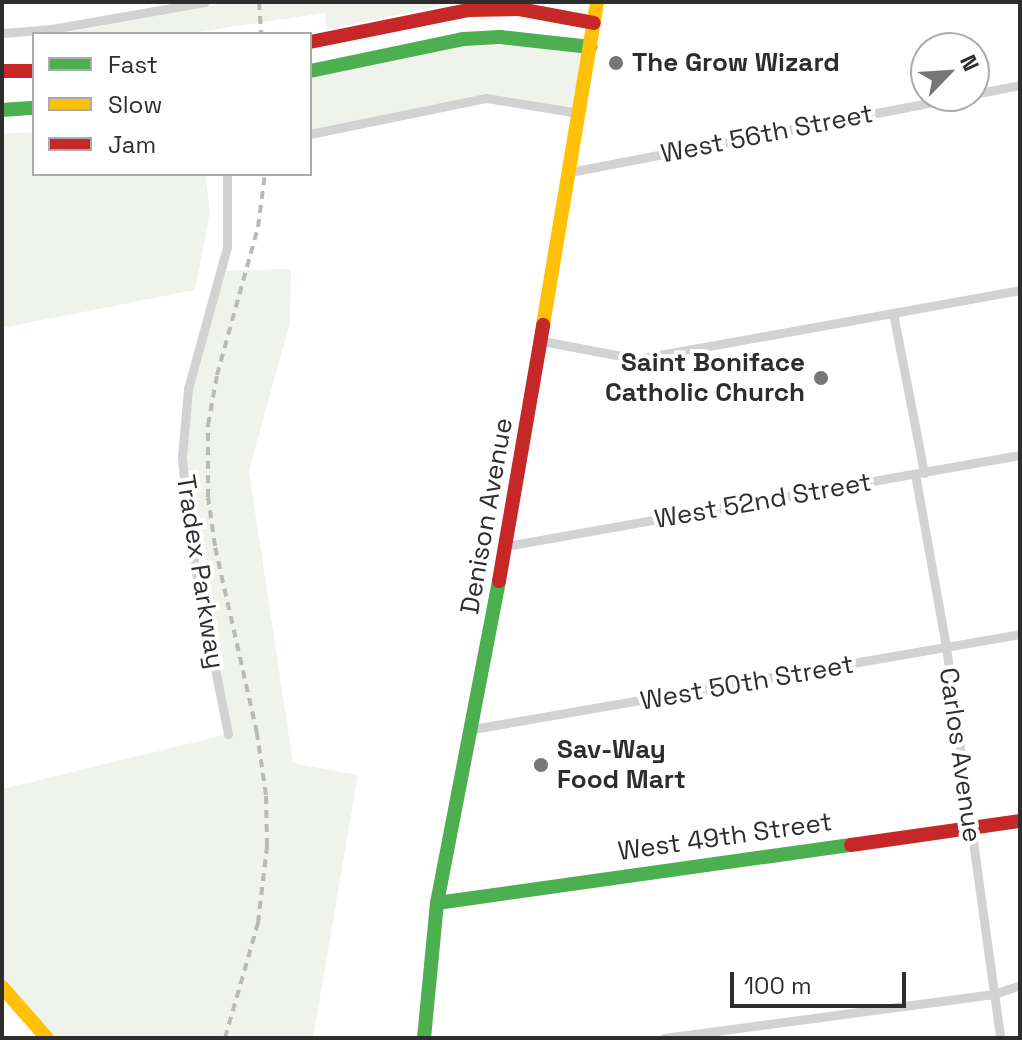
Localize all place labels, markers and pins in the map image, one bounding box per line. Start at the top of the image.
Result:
place label: The Grow Wizard [632,47,840,79]
marker: The Grow Wizard [607,54,625,72]
place label: Saint Boniface Catholic Church [605,347,805,408]
marker: Saint Boniface Catholic Church [812,369,830,387]
place label: Sav-Way Food Mart [557,734,686,796]
marker: Sav-Way Food Mart [532,756,550,774]

